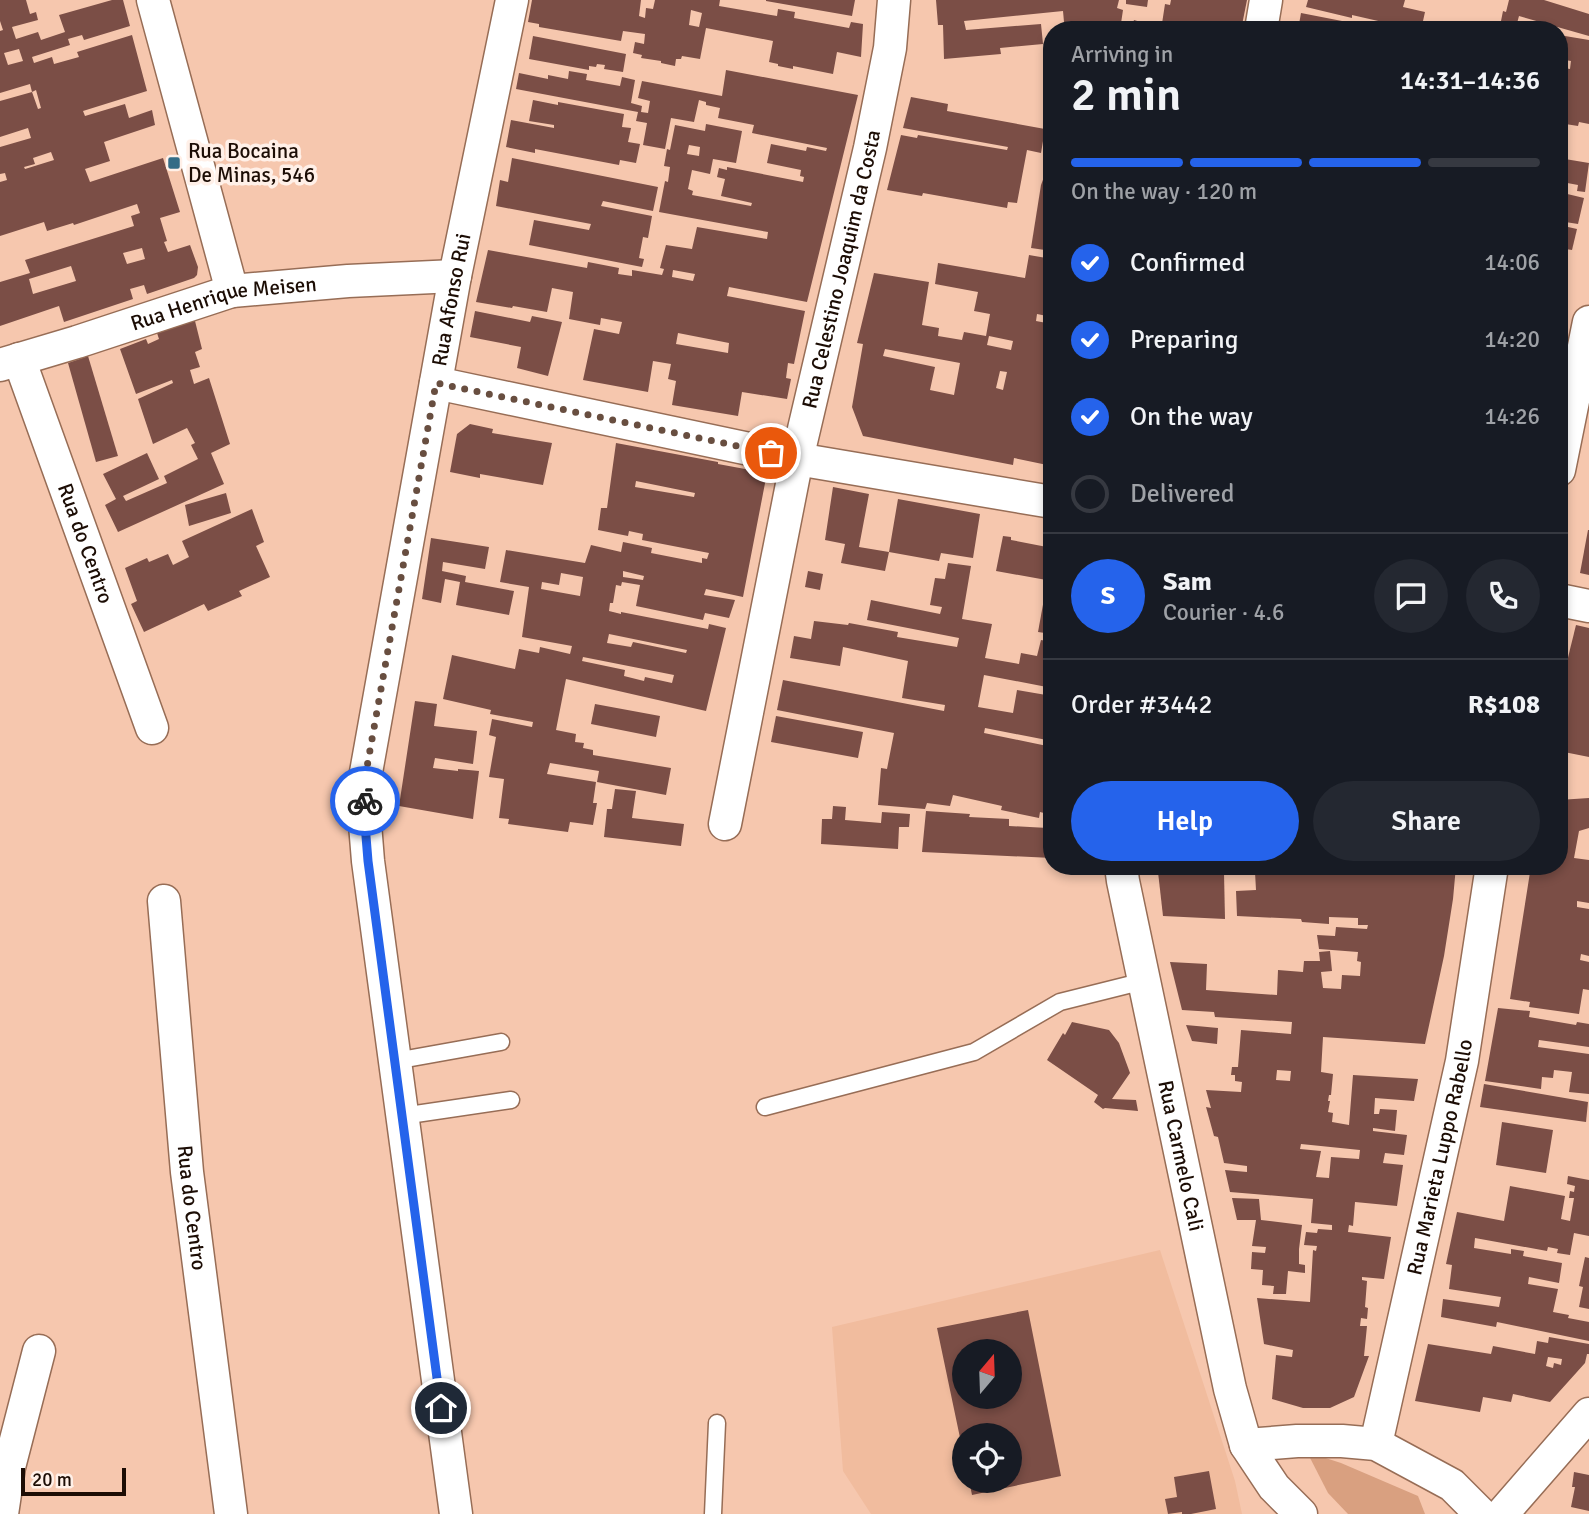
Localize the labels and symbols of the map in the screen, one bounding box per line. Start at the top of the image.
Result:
street label: Rua Celestino Joaquim da Costa [796,128,886,411]
place label: Rua Bocaina De Minas, 546 [188,138,315,188]
marker: Rua Bocaina De Minas, 546 [166,155,182,171]
street label: Rua Afonso Rui [426,231,476,368]
street label: Rua Henrique Meisen [127,271,318,336]
pin [741,423,801,483]
street label: Rua do Centro [52,480,119,607]
courier [330,766,400,836]
street label: Rua Marieta Luppo Rabello [1401,1037,1478,1277]
street label: Rua Carmelo Cali [1152,1078,1209,1234]
street label: Rua do Centro [172,1144,213,1272]
north arrow [952,1339,1022,1409]
pin [411,1378,471,1438]
scale bar [21,1465,126,1497]

